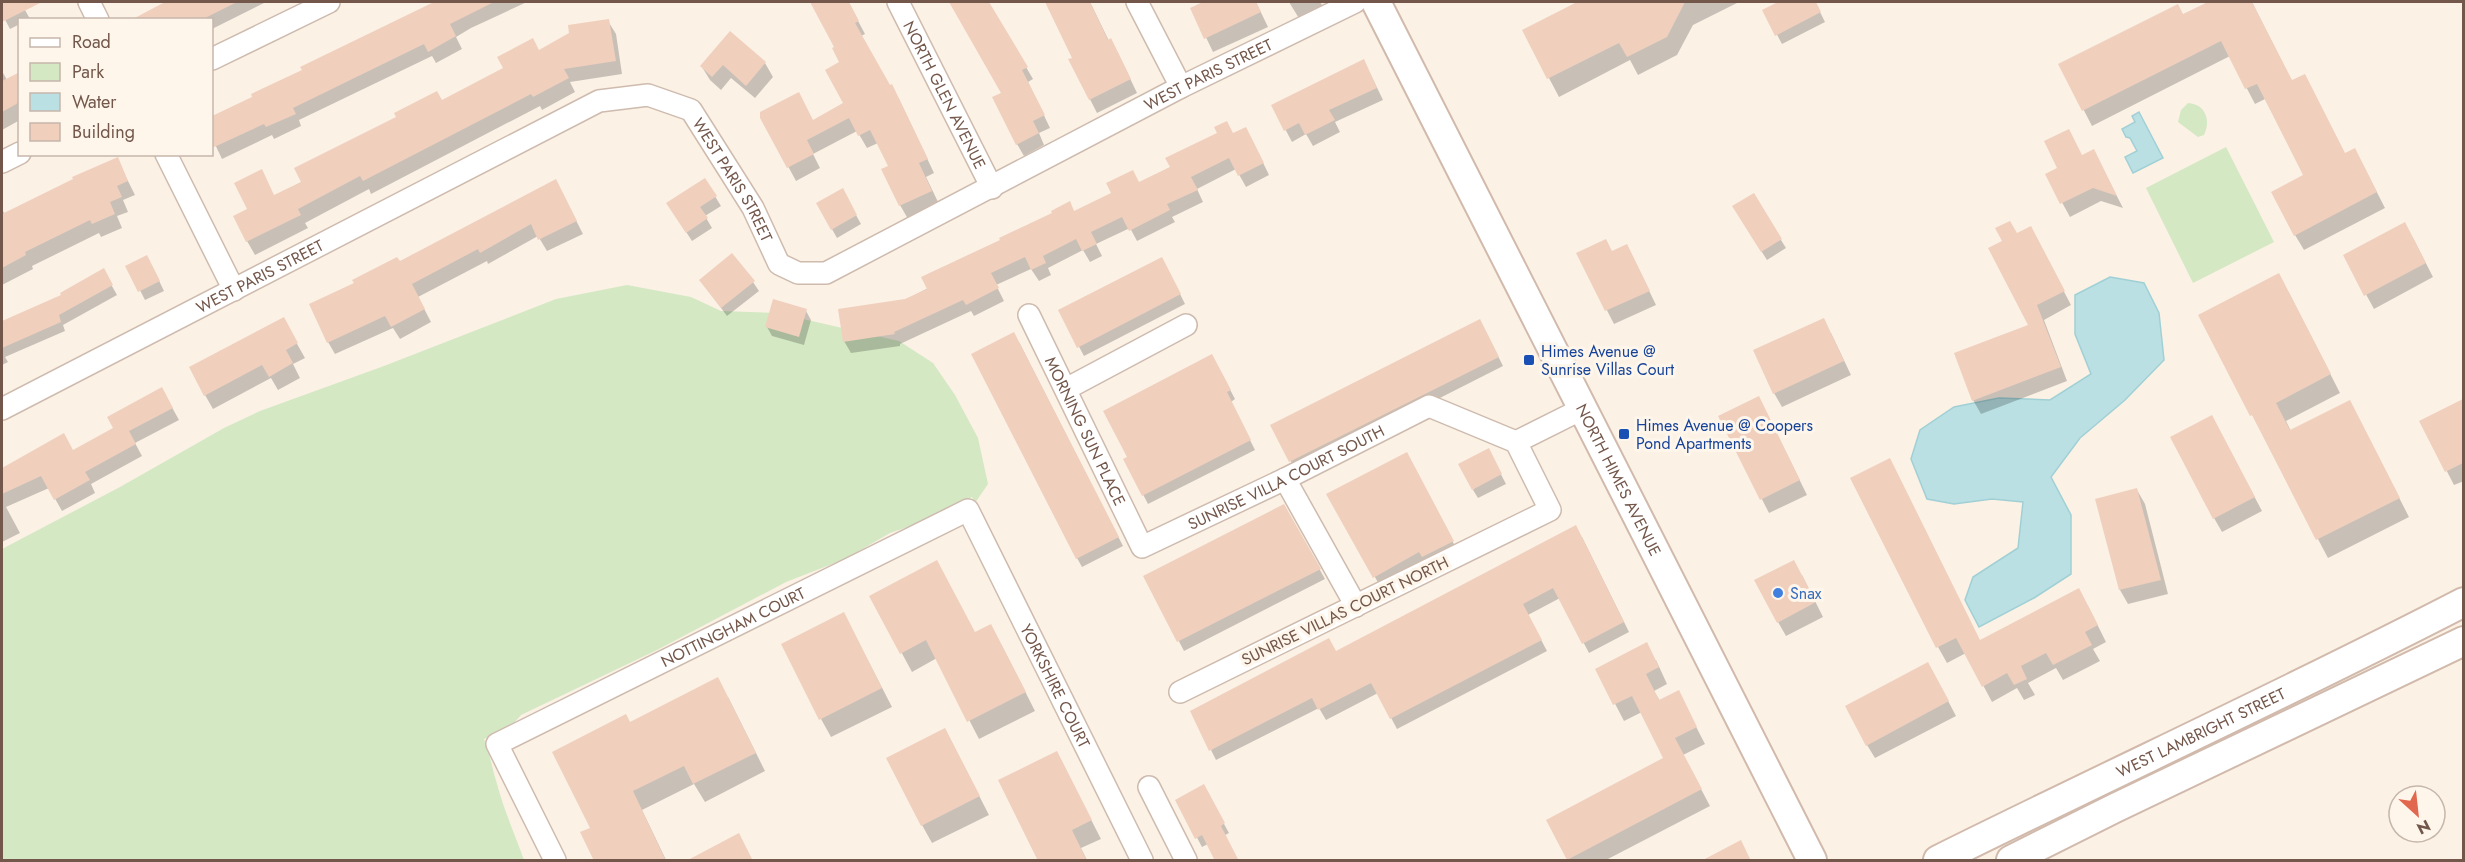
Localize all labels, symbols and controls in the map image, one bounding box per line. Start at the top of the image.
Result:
street label: NORTH GLEN AVENUE [898,17,992,173]
legend [18,18,213,156]
text: Road [72,29,111,55]
street label: WEST PARIS STREET [1140,32,1277,116]
text: Park [72,59,104,85]
text: Water [72,89,117,115]
street label: WEST PARIS STREET [687,113,779,246]
text: Building [72,119,135,145]
street label: WEST PARIS STREET [192,233,328,319]
place label: Himes Avenue @ Sunrise Villas Court [1541,340,1674,381]
street label: MORNING SUN PLACE [1039,353,1131,509]
marker: Himes Avenue @ Sunrise Villas Court [1522,353,1536,367]
street label: NORTH HIMES AVENUE [1570,400,1667,560]
place label: Himes Avenue @ Coopers Pond Apartments [1636,414,1813,455]
street label: SUNRISE VILLA COURT SOUTH [1184,419,1388,535]
marker: Himes Avenue @ Coopers Pond Apartments [1617,427,1631,441]
street label: SUNRISE VILLAS COURT NORTH [1238,551,1452,671]
street label: NOTTINGHAM COURT [657,581,809,672]
place label: Snax [1790,582,1822,605]
marker: Snax [1771,586,1785,600]
street label: YORKSHIRE COURT [1015,620,1096,752]
street label: WEST LAMBRIGHT STREET [2112,682,2289,783]
north arrow [2387,784,2447,844]
text: N [2413,814,2434,840]

